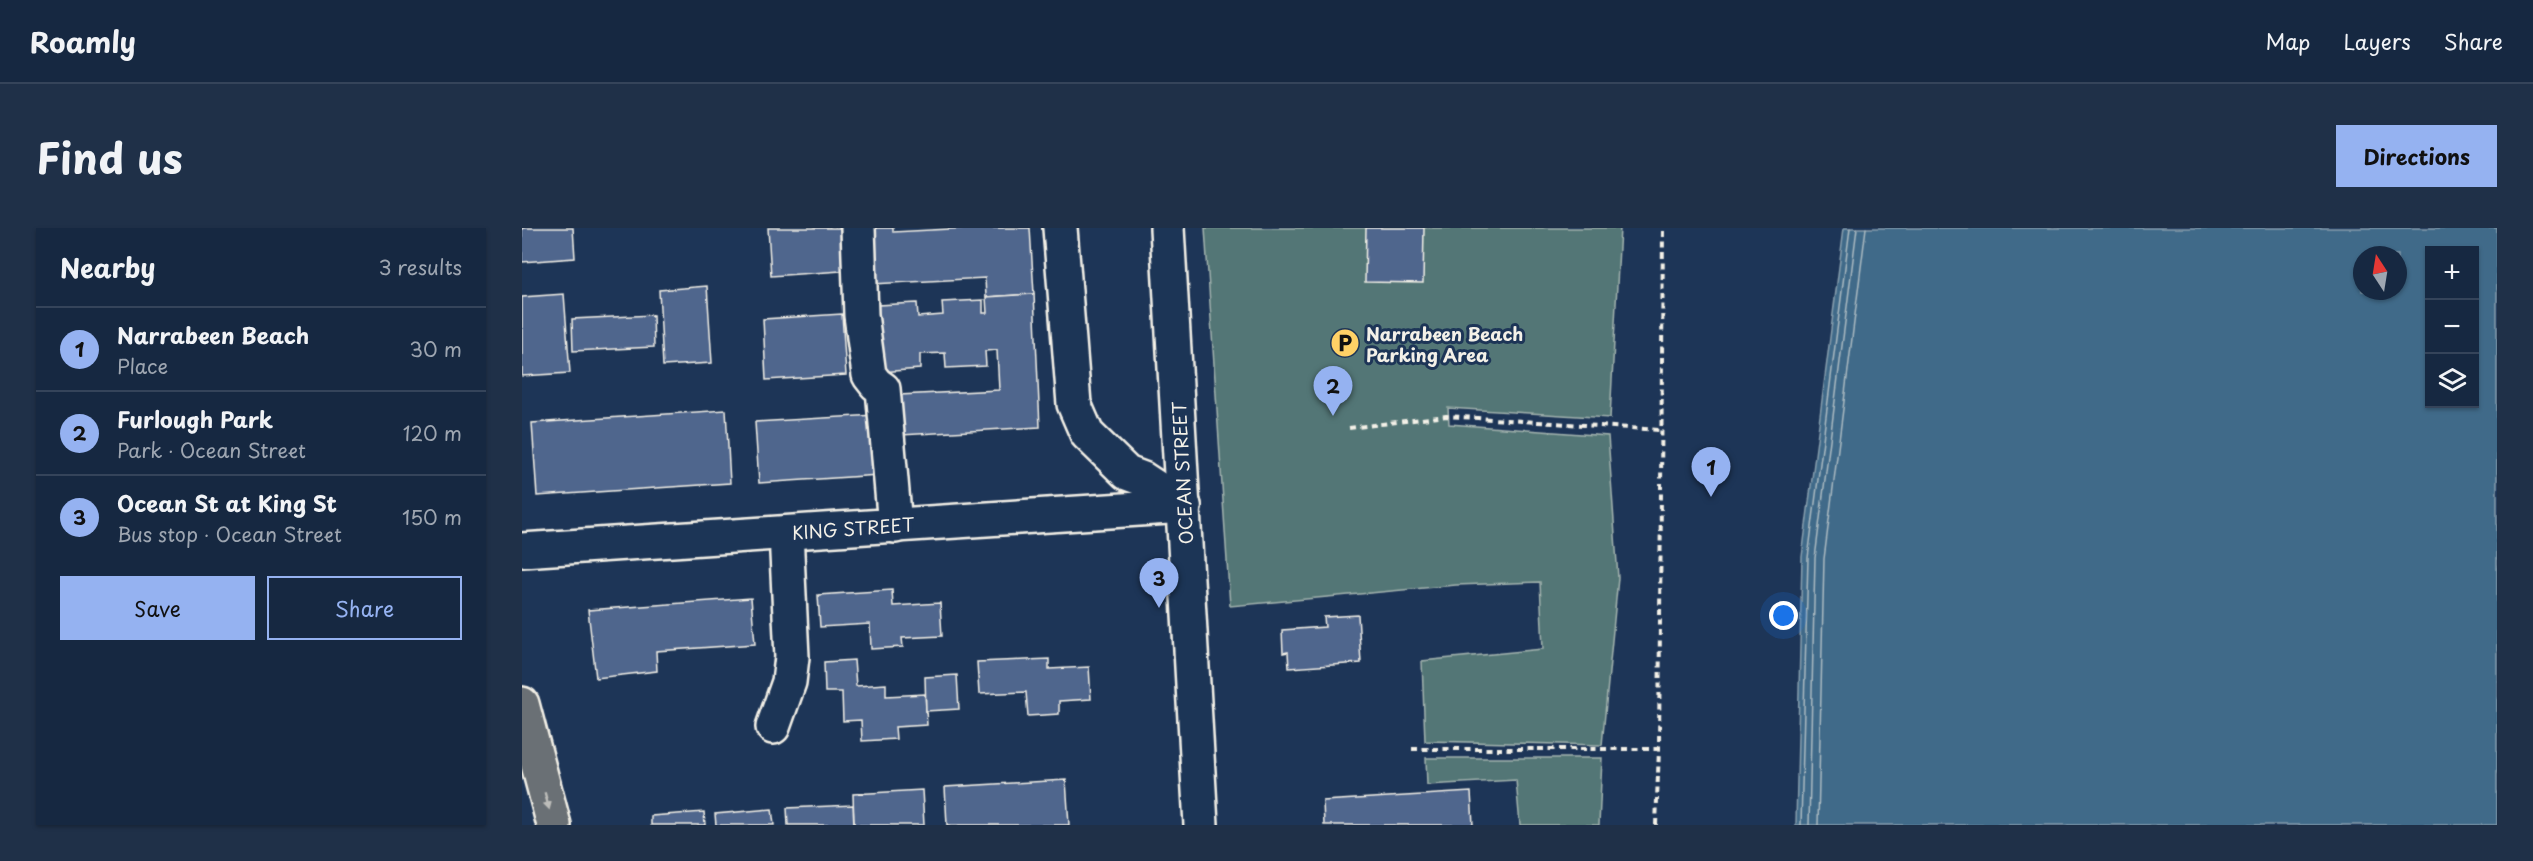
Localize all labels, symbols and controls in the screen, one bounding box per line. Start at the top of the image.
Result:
text: Roamly [30,20,136,63]
text: Map [2266,25,2310,57]
text: Layers [2343,25,2411,57]
text: Share [2444,25,2503,57]
text: Find us [36,125,183,188]
button: Directions [2336,125,2497,187]
north arrow [2353,246,2407,300]
map controls [2425,246,2479,408]
button: + [2425,246,2479,300]
text: Nearby [60,248,155,287]
text: 3 results [379,252,462,282]
button: − [2425,300,2479,354]
text: Narrabeen Beach [117,318,309,351]
place label: Narrabeen Beach Parking Area [1366,320,1523,368]
parking icon: Narrabeen Beach Parking Area [1329,327,1361,359]
text: 1 [75,334,84,364]
text: 30 m [409,334,462,364]
text: Place [117,351,168,381]
button: layers [2425,354,2479,408]
pin: 2 [1314,366,1352,416]
street label: OCEAN STREET [1165,400,1199,545]
text: Furlough Park [117,402,273,435]
text: 2 [72,418,87,448]
text: 120 m [403,418,462,448]
text: Park · Ocean Street [117,435,306,465]
pin: 1 [1692,448,1730,497]
text: Ocean St at King St [117,486,337,519]
text: 3 [73,502,86,532]
text: 150 m [402,502,462,532]
street label: KING STREET [791,510,916,546]
text: Bus stop · Ocean Street [117,519,342,549]
pin: 3 [1140,558,1178,608]
button: Save [60,576,255,640]
button: Share [267,576,462,640]
your location [1769,601,1798,630]
one-way arrow [543,792,553,810]

